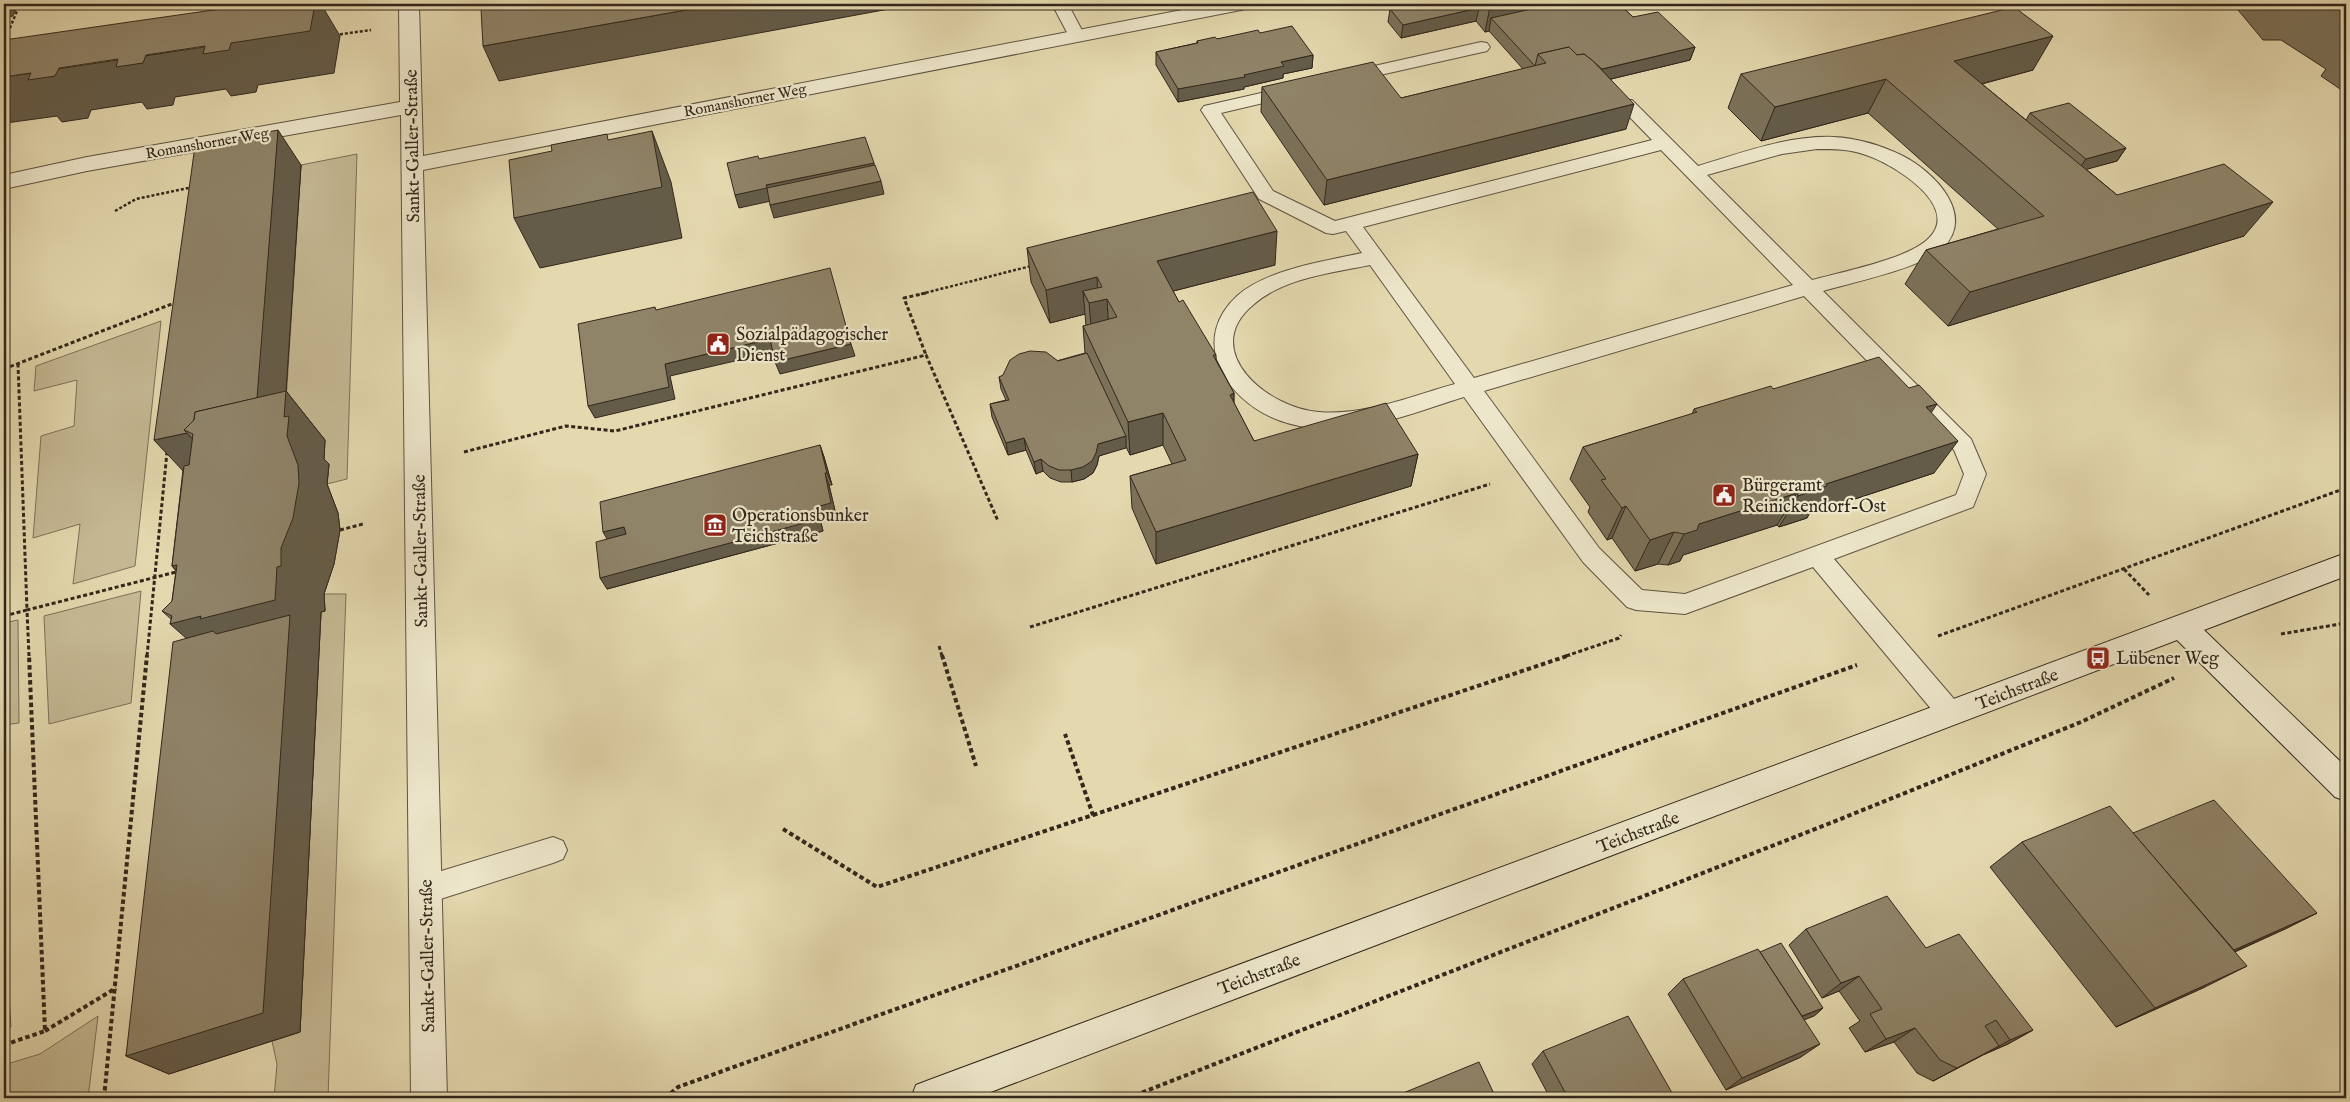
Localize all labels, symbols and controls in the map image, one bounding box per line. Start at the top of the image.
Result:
street label: Sankt-Galler-Straße [401,69,426,223]
street label: Romanshorner Weg [682,79,809,122]
street label: Romanshorner Weg [144,123,271,164]
place label: Sozialpädagogischer Dienst [736,324,889,368]
public building icon: Sozialpädagogischer Dienst [705,331,731,357]
street label: Sankt-Galler-Straße [409,474,434,628]
place label: Bürgeramt Reinickendorf-Ost [1742,475,1886,519]
public building icon: Bürgeramt Reinickendorf-Ost [1711,482,1737,508]
place label: Operationsbunker Teichstraße [732,505,869,549]
museum icon: Operationsbunker Teichstraße [702,512,728,538]
bus stop icon: Lübener Weg [2085,645,2111,671]
place label: Lübener Weg [2116,648,2219,671]
street label: Teichstraße [1973,664,2062,717]
street label: Teichstraße [1594,807,1683,860]
street label: Sankt-Galler-Straße [416,879,441,1033]
street label: Teichstraße [1215,949,1304,1002]

